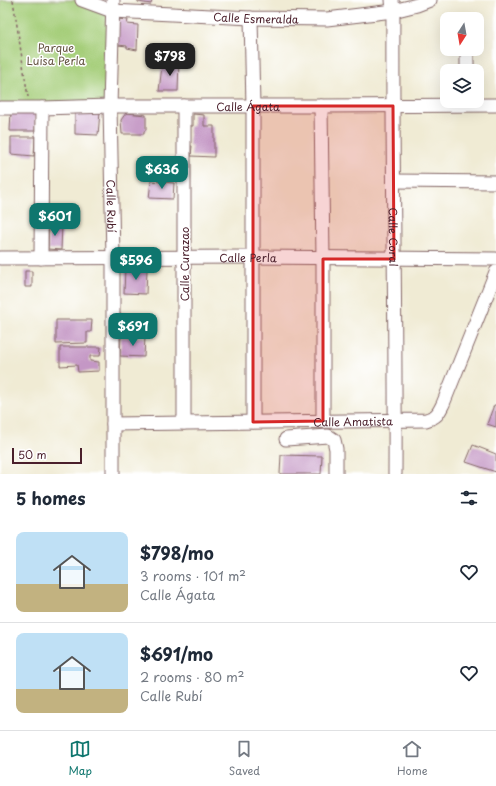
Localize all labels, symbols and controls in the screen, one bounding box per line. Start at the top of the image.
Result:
street label: Calle Esmeralda [213,8,299,27]
north arrow [440,12,484,56]
map controls [440,12,484,108]
park label: Parque Luisa Perla [27,39,86,69]
pin: $798 [146,43,194,77]
text: $798 [154,46,186,65]
button: layers [440,64,484,108]
street label: Calle Ágata [216,98,280,115]
pin: $636 [138,156,186,190]
text: $636 [145,159,179,178]
street label: Calle Rubí [103,179,121,233]
pin: $601 [31,203,79,237]
text: $601 [38,206,72,225]
street label: Calle Coral [385,207,403,267]
street label: Calle Curazao [176,227,193,301]
pin: $596 [112,247,160,281]
street label: Calle Perla [219,248,277,266]
text: $596 [119,250,153,269]
pin: $691 [109,313,157,347]
text: $691 [117,316,149,335]
street label: Calle Amatista [313,412,393,430]
scale bar [12,446,82,465]
text: 50 m [18,446,47,463]
text: 5 homes [16,485,86,511]
icon: filters [458,487,480,509]
text: $798/mo [140,540,214,566]
icon: home [48,548,96,596]
icon: heart [458,561,480,583]
text: 3 rooms · 101 m² [140,566,246,585]
text: Calle Ágata [140,585,215,604]
text: $691/mo [140,641,213,667]
icon: home [48,649,96,697]
icon: heart [458,662,480,684]
text: 2 rooms · 80 m² [140,667,245,686]
text: Calle Rubí [140,686,202,705]
tab: Map [68,738,92,779]
tab: Saved [229,738,260,779]
tab: Home [397,738,428,779]

